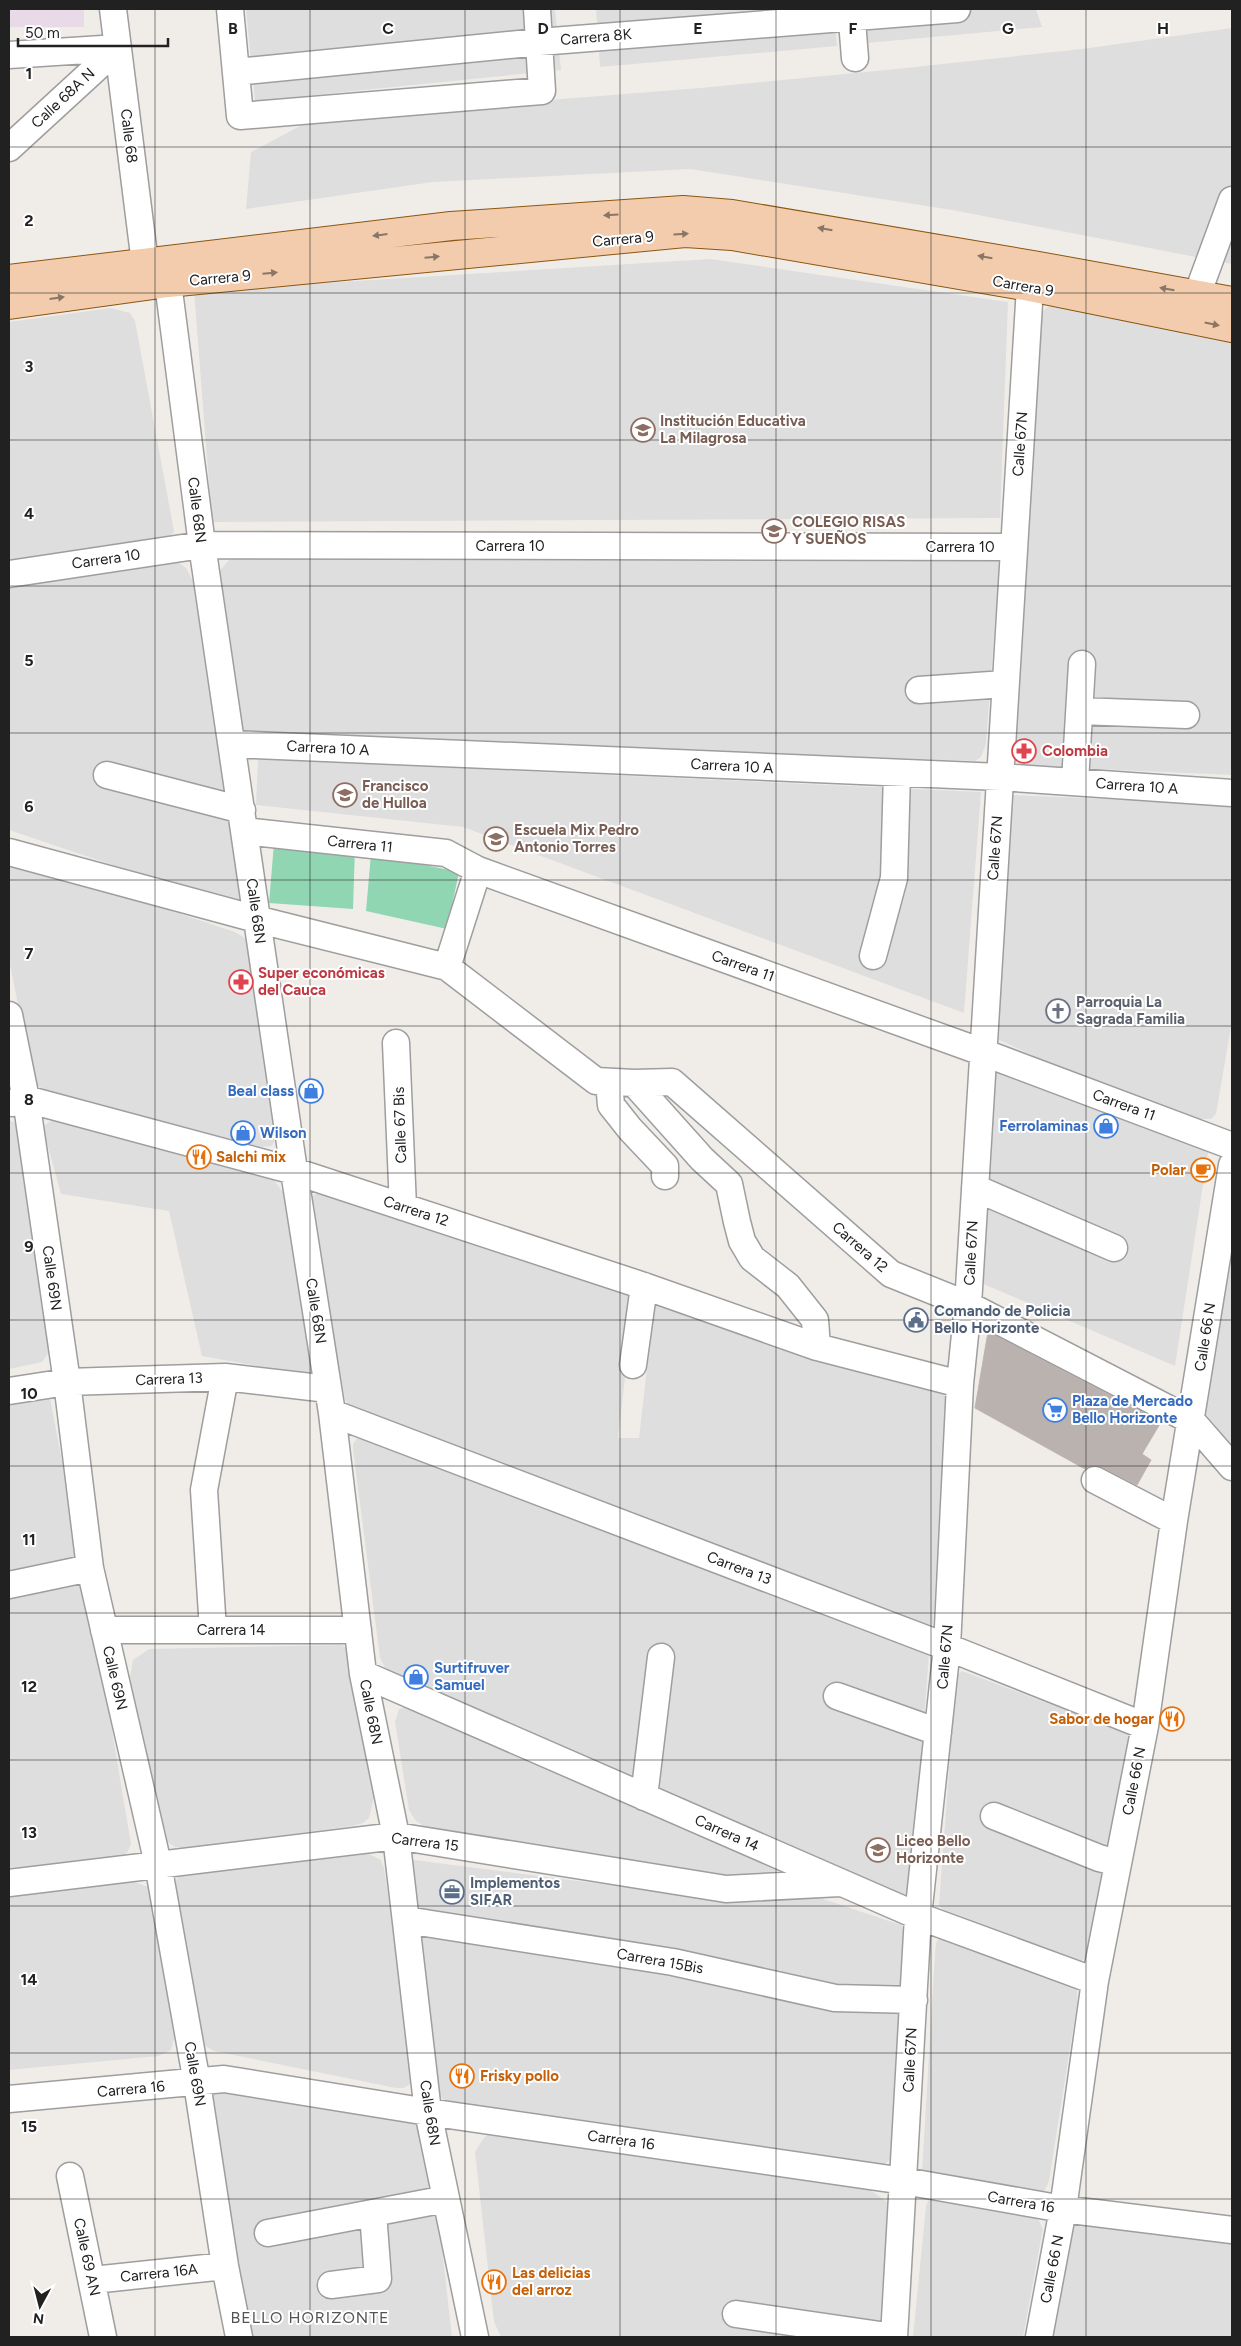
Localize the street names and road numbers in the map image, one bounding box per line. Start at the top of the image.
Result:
street label: Carrera 8K [560,25,633,49]
street label: Calle 68A N [28,64,98,132]
street label: Calle 68 [117,108,141,164]
street label: Carrera 9 [591,227,655,251]
street label: Carrera 9 [188,266,252,290]
street label: Carrera 9 [991,272,1055,300]
street label: Calle 67N [1009,411,1031,477]
street label: Calle 68N [184,476,210,544]
street label: Carrera 10 [475,537,545,555]
street label: Carrera 10 [925,538,995,556]
street label: Carrera 10 [71,545,141,573]
street label: Carrera 10 A [286,737,370,759]
street label: Carrera 10 A [690,755,774,777]
street label: Carrera 10 A [1095,774,1179,798]
street label: Calle 67N [984,815,1006,881]
street label: Carrera 11 [326,832,394,856]
street label: Calle 68N [242,877,270,945]
street label: Carrera 11 [709,946,777,986]
street label: Carrera 11 [1090,1085,1158,1125]
street label: Calle 67 Bis [390,1086,410,1164]
street label: Carrera 12 [381,1192,451,1230]
street label: Carrera 12 [829,1218,891,1276]
street label: Calle 67N [960,1220,982,1286]
street label: Calle 69N [39,1244,65,1312]
street label: Calle 68N [302,1277,330,1345]
street label: Calle 66 N [1191,1301,1219,1373]
street label: Carrera 13 [135,1369,203,1389]
street label: Carrera 13 [704,1547,774,1589]
street label: Carrera 14 [197,1621,265,1639]
street label: Calle 67N [933,1624,957,1690]
street label: Calle 69N [99,1644,131,1712]
street label: Calle 68N [356,1678,386,1746]
street label: Calle 66 N [1119,1745,1149,1817]
street label: Carrera 14 [692,1811,762,1855]
street label: Carrera 15 [390,1829,460,1855]
street label: Carrera 15Bis [615,1945,705,1977]
street label: Calle 67N [899,2027,921,2093]
street label: Calle 69N [180,2040,210,2108]
street label: Carrera 16 [96,2077,166,2101]
street label: Calle 68N [416,2079,444,2147]
street label: Carrera 16 [586,2126,656,2154]
street label: Carrera 16 [986,2187,1057,2217]
street label: Calle 69 AN [70,2216,104,2298]
street label: Calle 66 N [1037,2233,1067,2305]
street label: Carrera 16A [119,2260,199,2286]

